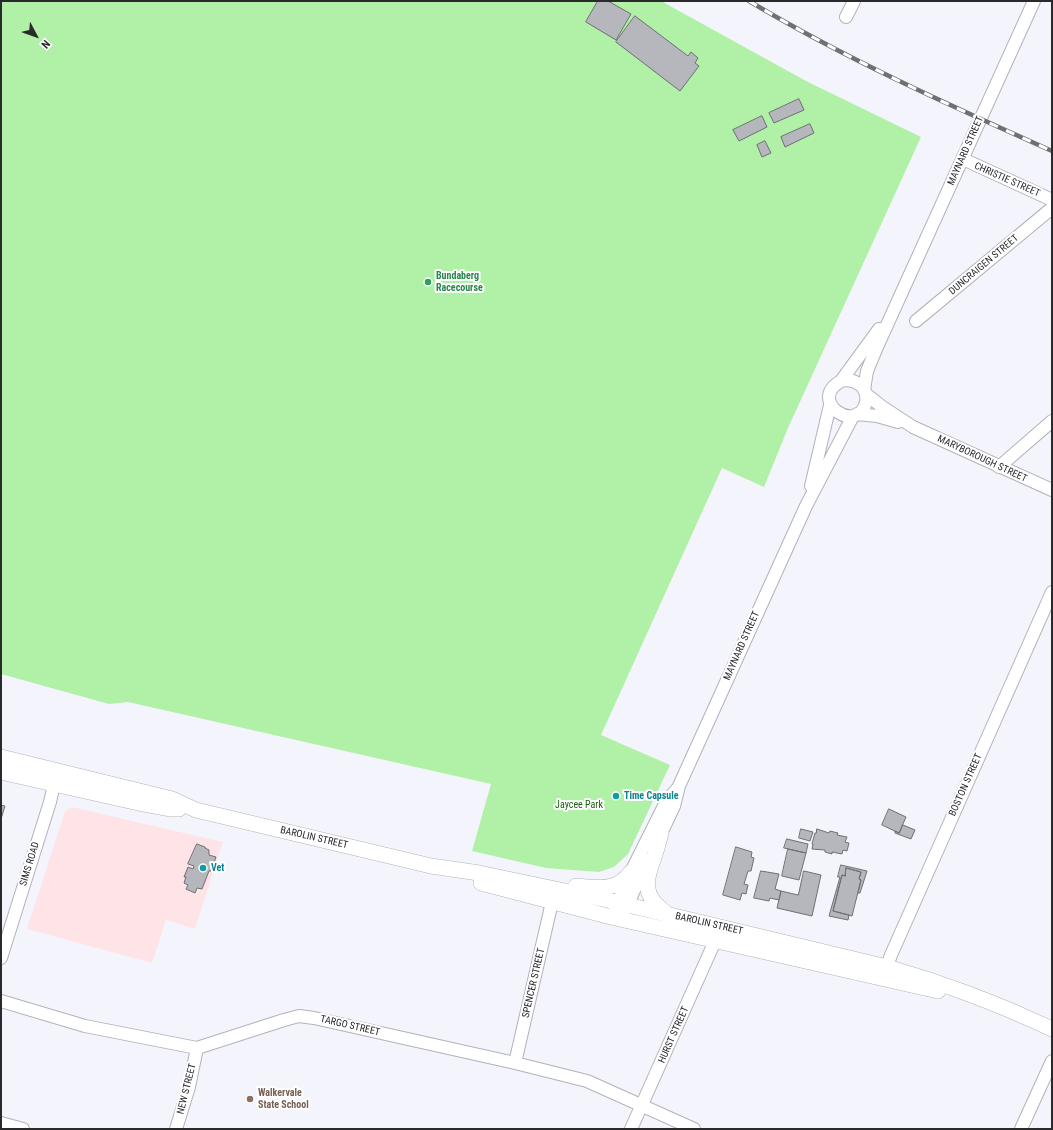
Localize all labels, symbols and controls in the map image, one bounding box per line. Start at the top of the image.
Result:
north arrow [16,16,56,56]
text: N [38,37,53,51]
street label: MAYNARD STREET [945,115,987,187]
street label: CHRISTIE STREET [972,160,1042,200]
street label: DUNCRAIGEN STREET [947,232,1021,298]
place label: Bundaberg Racecourse [436,270,483,294]
marker: Bundaberg Racecourse [423,277,433,287]
street label: MARYBOROUGH STREET [935,433,1029,485]
street label: MAYNARD STREET [721,610,763,682]
street label: BOSTON STREET [947,752,985,818]
place label: Time Capsule [624,790,679,802]
marker: Time Capsule [611,791,621,801]
park label: Jaycee Park [555,799,603,811]
street label: BAROLIN STREET [279,824,349,852]
street label: SIMS ROAD [18,841,42,887]
place label: Vet [211,862,224,874]
marker: Vet [198,863,208,873]
street label: BAROLIN STREET [674,910,744,938]
street label: SPENCER STREET [520,947,548,1019]
street label: HURST STREET [656,1005,692,1065]
street label: TARGO STREET [319,1013,381,1039]
street label: NEW STREET [175,1062,199,1116]
place label: Walkervale State School [258,1087,309,1110]
marker: Walkervale State School [245,1094,255,1104]

